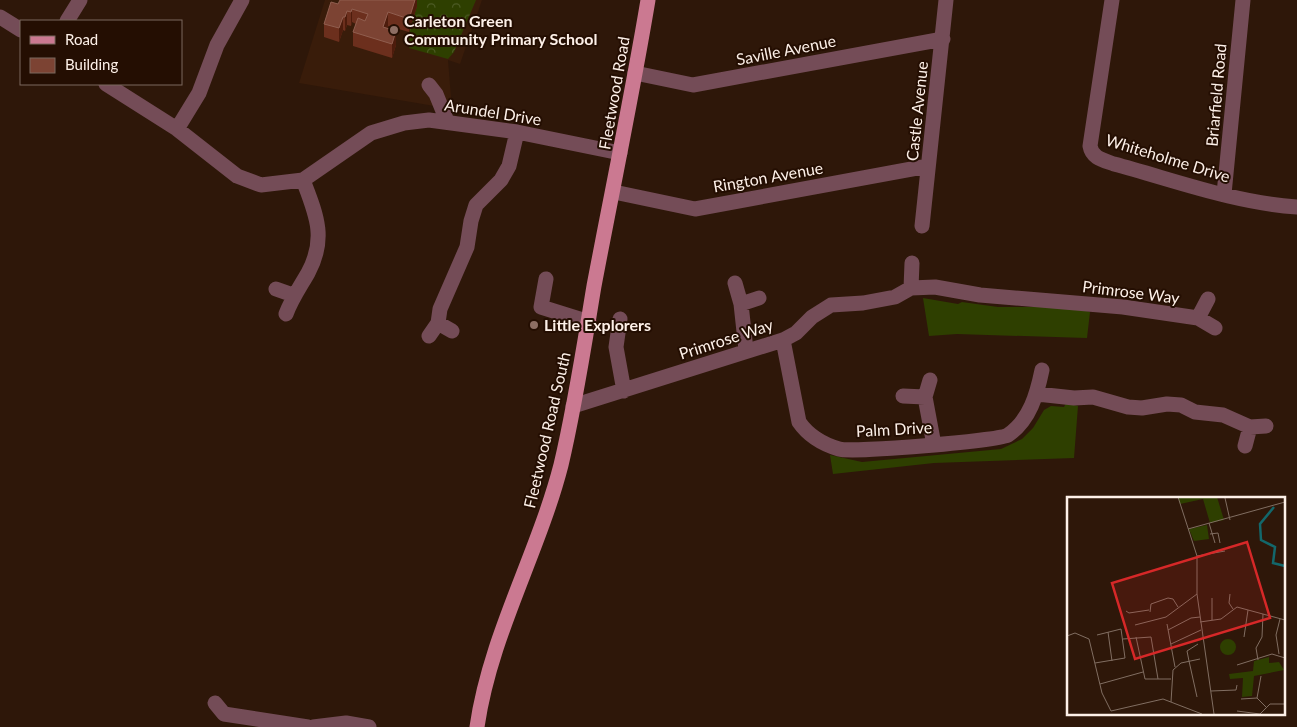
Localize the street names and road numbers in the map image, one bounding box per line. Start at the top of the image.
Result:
street label: Saville Avenue [735,31,837,68]
street label: Fleetwood Road [594,35,633,151]
street label: Briarfield Road [1202,43,1229,147]
street label: Castle Avenue [902,60,931,162]
street label: Arundel Drive [443,94,543,129]
street label: Whiteholme Drive [1104,130,1233,185]
street label: Rington Avenue [711,157,824,196]
street label: Primrose Way [1081,276,1181,307]
street label: Primrose Way [676,314,776,363]
street label: Fleetwood Road South [519,350,574,510]
street label: Palm Drive [855,417,933,440]

